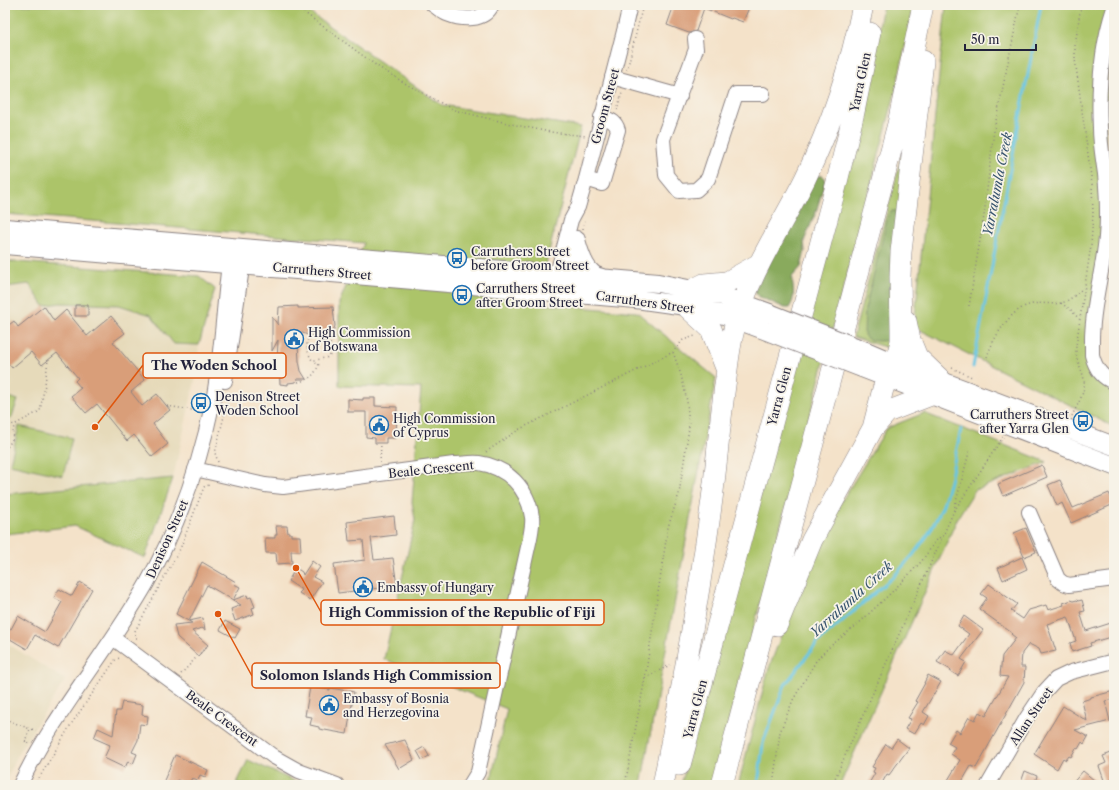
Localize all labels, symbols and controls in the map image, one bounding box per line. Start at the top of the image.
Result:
scale bar [965,26,1036,52]
text: 50 m [971,32,1000,47]
street label: Yarra Glen [846,50,874,114]
street label: Groom Street [588,66,622,145]
water label: Yarralumla Creek [979,131,1015,237]
place label: Carruthers Street before Groom Street [471,244,590,273]
bus stop icon: Carruthers Street before Groom Street [446,247,468,269]
street label: Carruthers Street [272,259,373,283]
place label: Carruthers Street after Groom Street [476,281,584,310]
bus stop icon: Carruthers Street after Groom Street [451,284,473,306]
street label: Carruthers Street [595,288,696,316]
place label: High Commission of Botswana [308,325,411,354]
public building icon: High Commission of Botswana [283,328,305,350]
callout: The Woden School [143,353,286,378]
text: The Woden School [151,357,278,373]
street label: Yarra Glen [764,364,794,428]
place label: Denison Street Woden School [214,389,301,418]
bus stop icon: Denison Street Woden School [190,392,212,414]
place label: Carruthers Street after Yarra Glen [970,407,1070,436]
bus stop icon: Carruthers Street after Yarra Glen [1072,410,1094,432]
place label: High Commission of Cyprus [393,411,496,440]
public building icon: High Commission of Cyprus [368,414,390,436]
street label: Beale Crescent [388,457,475,481]
street label: Denison Street [143,496,191,581]
water label: Yarralumla Creek [807,558,896,640]
public building icon: Embassy of Hungary [352,576,374,598]
place label: Embassy of Hungary [377,580,494,595]
callout: High Commission of the Republic of Fiji [321,600,604,625]
text: High Commission of the Republic of Fiji [328,604,596,620]
callout: Solomon Islands High Commission [252,663,500,688]
text: Solomon Islands High Commission [260,667,492,683]
street label: Yarra Glen [680,677,710,741]
street label: Allan Street [1005,683,1056,749]
street label: Beale Crescent [183,687,262,750]
place label: Embassy of Bosnia and Herzegovina [343,691,450,720]
public building icon: Embassy of Bosnia and Herzegovina [318,694,340,716]

